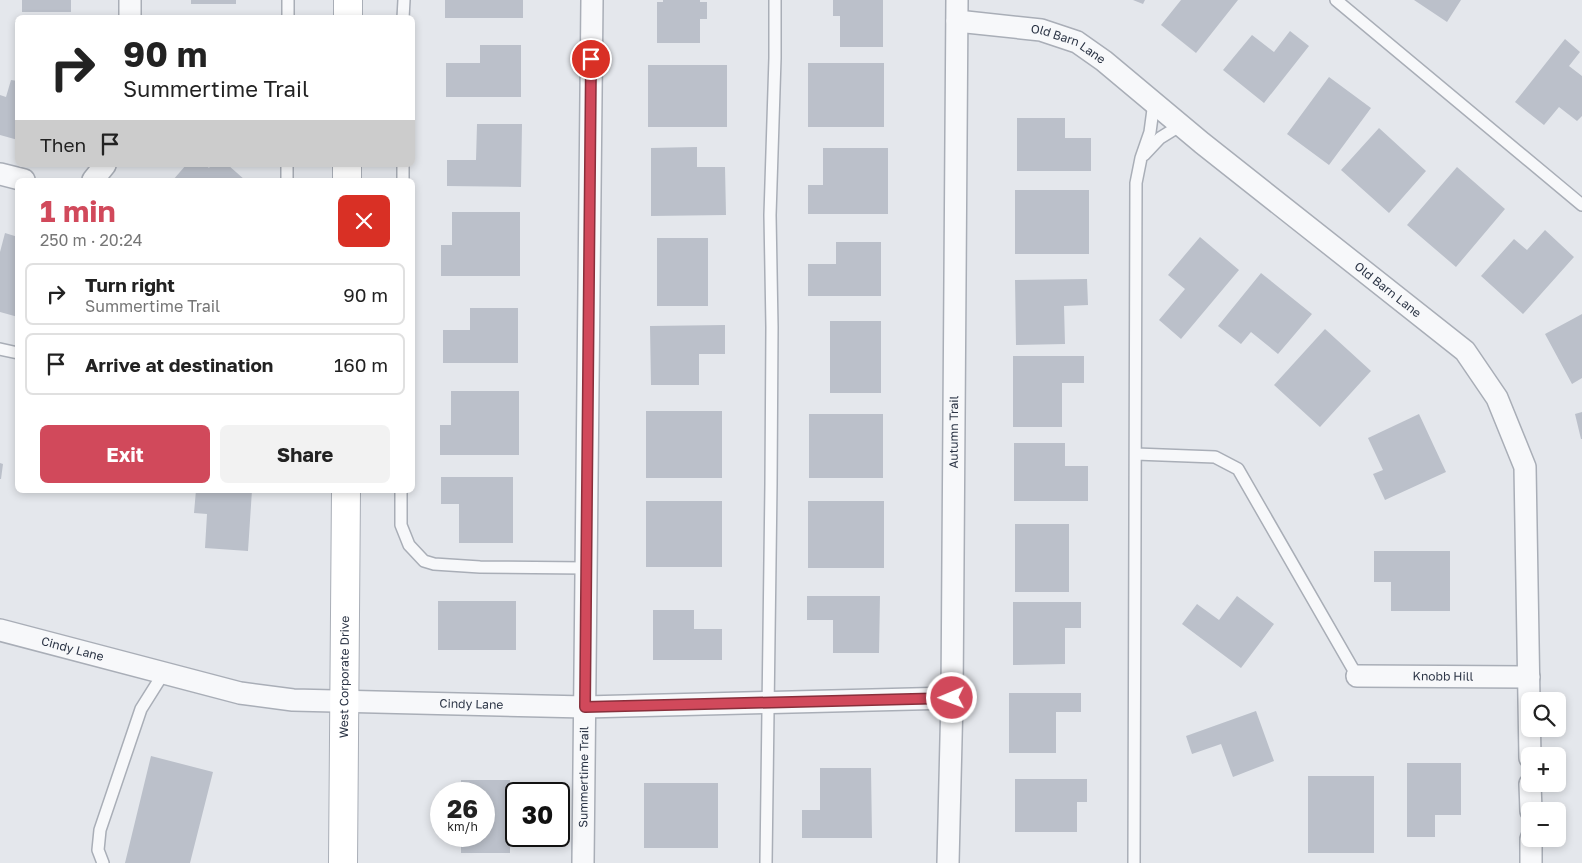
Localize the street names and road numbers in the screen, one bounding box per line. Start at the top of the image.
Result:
street label: Old Barn Lane [1030,21,1109,67]
street label: Old Barn Lane [1352,258,1424,321]
street label: Autumn Trail [946,395,961,469]
street label: West Corporate Drive [336,616,352,738]
street label: Cindy Lane [40,633,106,664]
street label: Knobb Hill [1413,668,1474,684]
street label: Cindy Lane [439,696,504,712]
street label: Summertime Trail [575,726,591,828]

